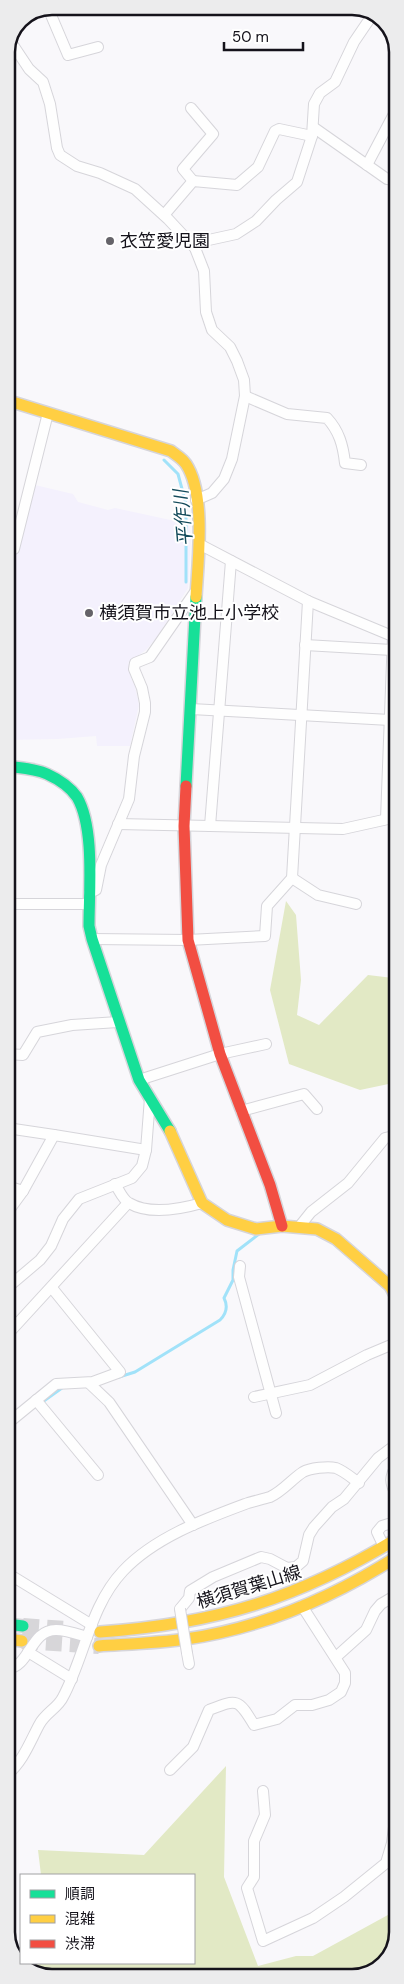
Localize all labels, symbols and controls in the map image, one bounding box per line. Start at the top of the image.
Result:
scale bar [224,20,303,52]
text: 50 m [232,27,269,47]
place label: 衣笠愛児園 [120,229,210,253]
marker: 衣笠愛児園 [104,235,116,247]
water label: 平作川 [168,487,198,547]
place label: 横須賀市立池上小学校 [99,601,279,625]
marker: 横須賀市立池上小学校 [83,607,95,619]
street label: 横須賀葉山線 [194,1560,304,1614]
legend [20,1874,195,1964]
text: 順調 [65,1884,95,1904]
text: 混雑 [65,1909,95,1929]
text: 渋滞 [65,1934,95,1954]

